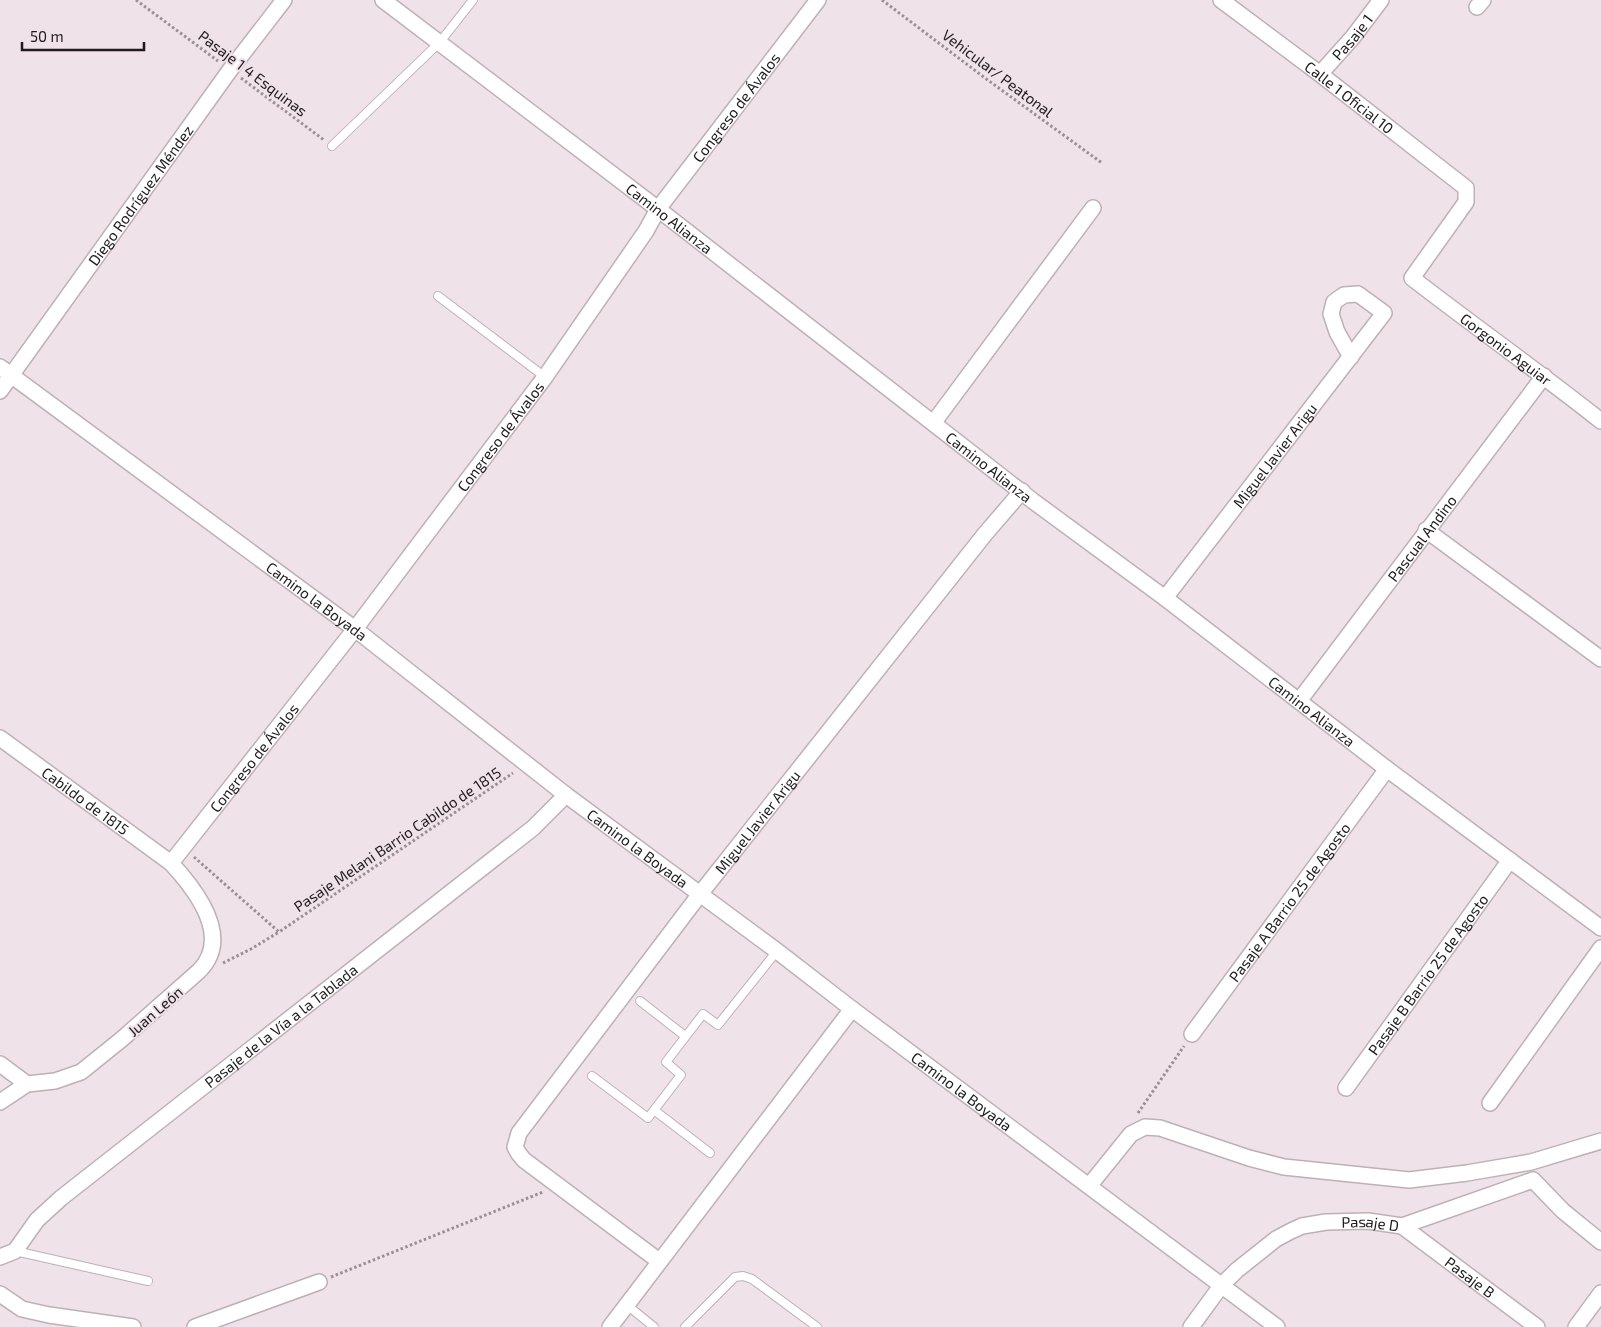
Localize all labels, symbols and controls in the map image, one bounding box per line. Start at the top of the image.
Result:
street label: Pasaje 1 [1328,10,1376,64]
scale bar [22,20,145,52]
street label: Vehicular/ Peatonal [939,25,1058,121]
street label: Pasaje 1 4 Esquinas [195,26,311,121]
text: 50 m [30,27,64,45]
street label: Congreso de Ávalos [688,49,783,166]
street label: Calle 1 Oficial 10 [1302,57,1397,137]
street label: Diego Rodríguez Méndez [84,121,197,269]
street label: Camino Alianza [623,179,716,257]
street label: Gorgonio Aguiar [1457,309,1555,389]
street label: Congreso de Ávalos [453,378,548,495]
street label: Miguel Javier Arigu [1229,399,1320,511]
street label: Camino Alianza [942,428,1036,506]
street label: Pascual Andino [1383,491,1460,585]
street label: Camino la Boyada [263,558,371,644]
street label: Camino Alianza [1265,672,1359,750]
street label: Congreso de Ávalos [206,700,302,816]
street label: Cabildo de 1815 [39,763,133,838]
street label: Pasaje Melani Barrio Cabildo de 1815 [290,763,505,916]
street label: Miguel Javier Arigu [711,766,804,877]
street label: Camino la Boyada [584,805,692,891]
street label: Pasaje A Barrio 25 de Agosto [1225,819,1354,985]
street label: Pasaje B Barrio 25 de Agosto [1364,891,1492,1058]
street label: Pasaje de la Vía a la Tablada [201,960,361,1091]
street label: Juan León [124,982,186,1040]
street label: Camino la Boyada [908,1048,1016,1135]
street label: Pasaje D [1341,1212,1400,1234]
street label: Pasaje B [1442,1253,1498,1301]

